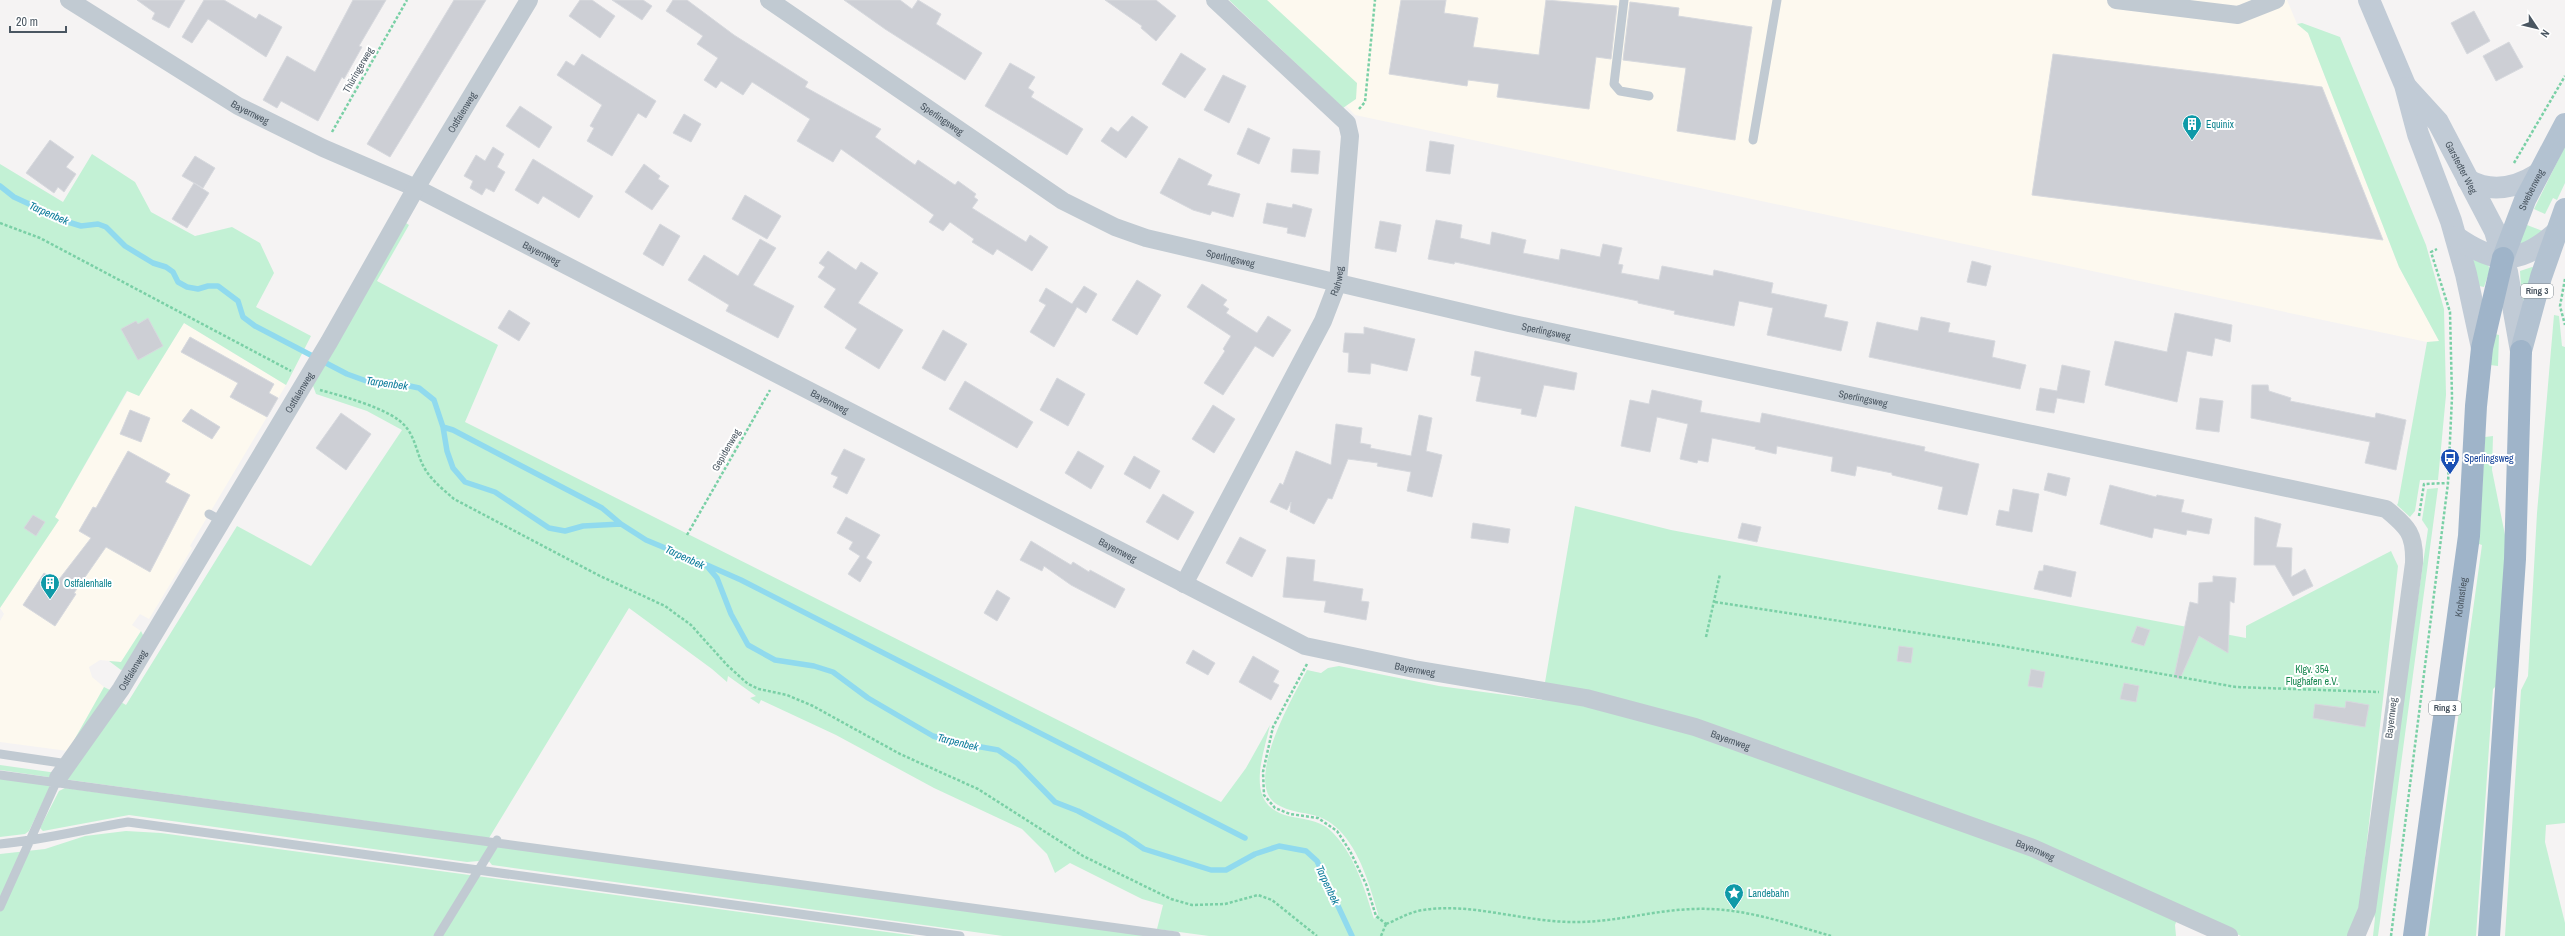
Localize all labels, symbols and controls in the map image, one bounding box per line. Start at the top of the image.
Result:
scale bar [10,8,66,34]
north arrow [2517,8,2557,48]
text: 20 m [16,14,38,30]
text: N [2538,27,2553,40]
street label: Thüringerweg [340,44,376,95]
street label: Ostfalenweg [444,89,479,135]
street label: Bayernweg [229,97,272,127]
street label: Sperlingsweg [918,99,967,138]
building icon: Equinix [2181,113,2203,141]
place label: Equinix [2206,118,2235,131]
street label: Garstedter Weg [2442,139,2481,196]
street label: Swebenweg [2515,166,2547,212]
water label: Tarpenbek [27,198,71,228]
street label: Bayernweg [521,238,563,268]
street label: Sperlingsweg [1205,246,1257,270]
street label: Rahweg [1327,265,1346,298]
road number: Ring 3 [2521,284,2553,298]
street label: Sperlingsweg [1521,319,1572,342]
street label: Ostfalenweg [282,369,316,415]
water label: Tarpenbek [365,373,409,393]
street label: Bayernweg [809,386,851,417]
street label: Sperlingsweg [1837,387,1889,410]
street label: Gepidenweg [709,426,743,473]
bus stop icon: Sperlingsweg [2439,447,2461,475]
place label: Sperlingsweg [2464,452,2514,465]
street label: Bayernweg [1097,534,1139,565]
water label: Tarpenbek [663,542,707,572]
building icon: Ostfalenhalle [39,572,61,600]
street label: Krohnstieg [2451,576,2470,618]
place label: Ostfalenhalle [64,577,112,590]
street label: Ostfalenweg [115,647,150,693]
street label: Bayernweg [1394,659,1437,679]
park label: Klgv. 354 Flughafen e.V. [2286,663,2338,688]
street label: Bayernweg [2382,696,2400,739]
road number: Ring 3 [2429,701,2461,715]
street label: Bayernweg [1709,727,1753,753]
water label: Tarpenbek [936,730,980,754]
street label: Bayernweg [2014,836,2057,864]
water label: Tarpenbek [1313,863,1343,907]
place icon: Landebahn [1723,882,1745,910]
place label: Landebahn [1748,887,1789,900]

